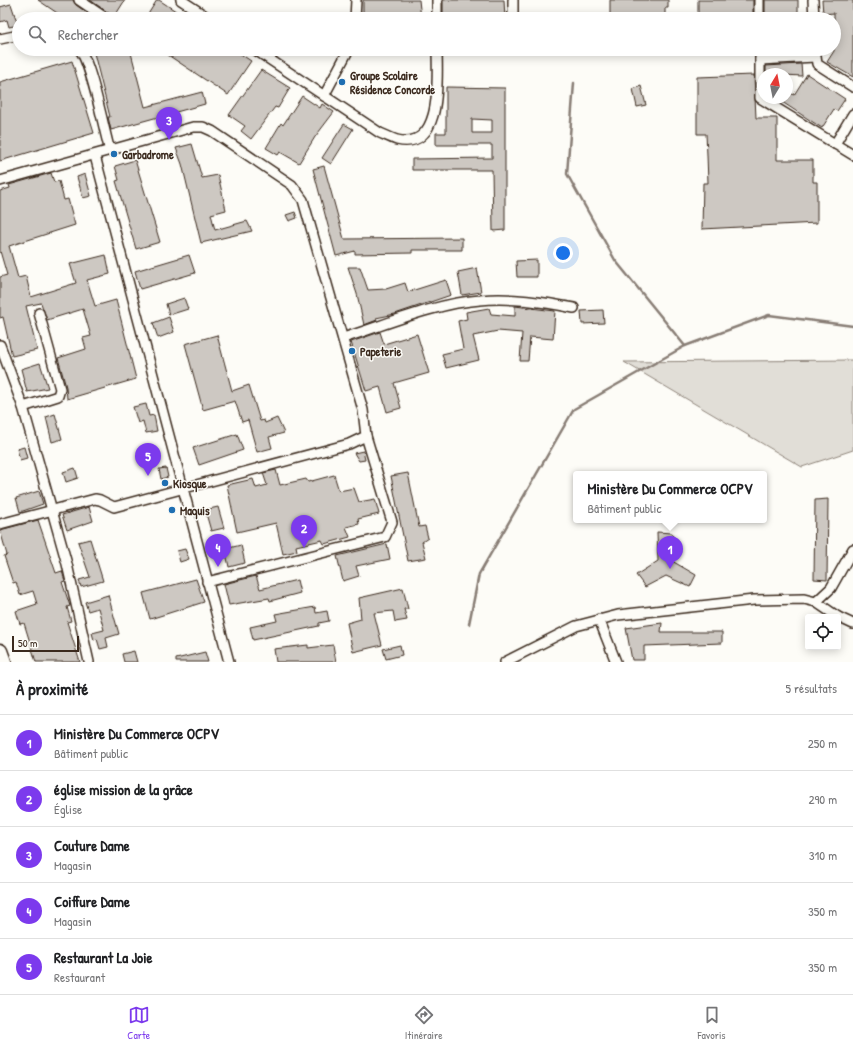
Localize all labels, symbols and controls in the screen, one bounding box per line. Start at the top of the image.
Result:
search box [12,12,841,56]
icon: search [26,23,48,45]
text: Rechercher [58,24,119,45]
place label: Groupe Scolaire Résidence Concorde [350,67,435,98]
north arrow [757,68,793,104]
marker: Groupe Scolaire Résidence Concorde [337,77,347,87]
pin: 3 [156,107,182,140]
place label: Garbadrome [122,146,174,163]
marker: Garbadrome [109,149,119,159]
your location [553,243,573,263]
place label: Papeterie [360,343,402,361]
marker: Papeterie [347,346,357,356]
pin: 5 [135,443,161,476]
popup [573,471,767,523]
place label: Kiosque [173,475,207,493]
marker: Kiosque [160,478,170,488]
text: Ministère Du Commerce OCPV [588,478,752,499]
text: Bâtiment public [588,499,661,517]
place label: Maquis [180,502,210,520]
marker: Maquis [167,505,177,515]
pin: 2 [291,515,317,548]
pin: 4 [205,534,231,567]
pin: 1 [657,536,683,569]
map controls [805,614,841,650]
button: locate [805,614,841,650]
scale bar [12,634,79,653]
text: 50 m [18,636,38,650]
text: À proximité [16,677,88,700]
text: 5 résultats [786,679,837,697]
text: Ministère Du Commerce OCPV [54,723,219,744]
text: 1 [27,734,31,752]
text: 250 m [808,734,837,752]
text: Bâtiment public [54,744,128,762]
text: église mission de la grâce [54,779,193,800]
text: 2 [26,790,32,808]
text: 290 m [808,790,837,808]
text: Église [54,800,82,818]
text: Couture Dame [54,835,130,856]
text: 3 [26,846,32,864]
text: 310 m [809,846,837,864]
text: Magasin [54,856,92,874]
text: Coiffure Dame [54,891,130,912]
text: 4 [27,902,31,920]
text: 350 m [808,902,837,920]
text: Magasin [54,912,92,930]
text: Restaurant La Joie [54,947,152,968]
text: 5 [26,958,32,976]
text: 350 m [808,958,837,976]
text: Restaurant [54,968,105,986]
tab: Carte [127,1004,150,1042]
tab: Itinéraire [405,1004,443,1042]
tab: Favoris [697,1004,726,1042]

